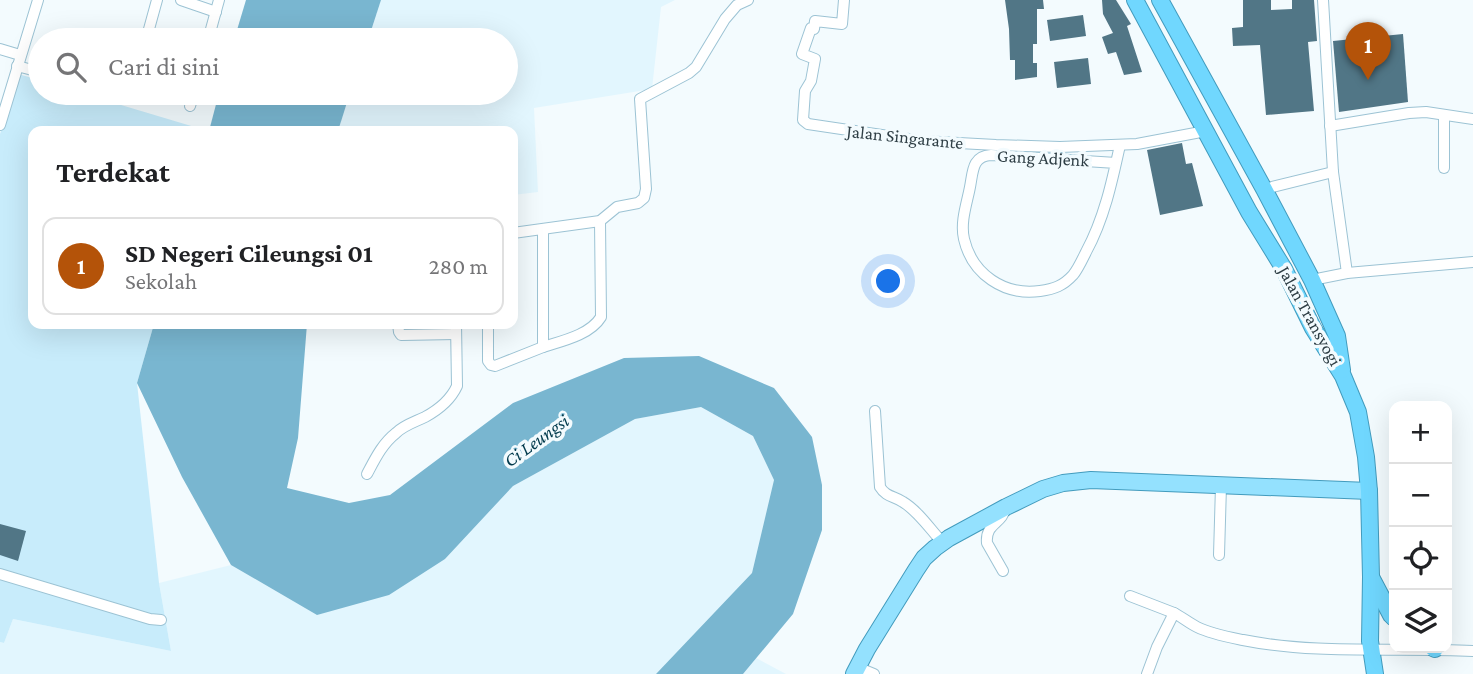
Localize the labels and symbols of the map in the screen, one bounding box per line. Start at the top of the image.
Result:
pin: 1 [1345,22,1391,80]
street label: Jalan Singarante [844,121,964,153]
street label: Gang Adjenk [997,146,1090,171]
street label: Jalan Transyogi [1273,261,1346,370]
your location [871,264,905,298]
water label: Ci Leungsi [500,409,574,471]

